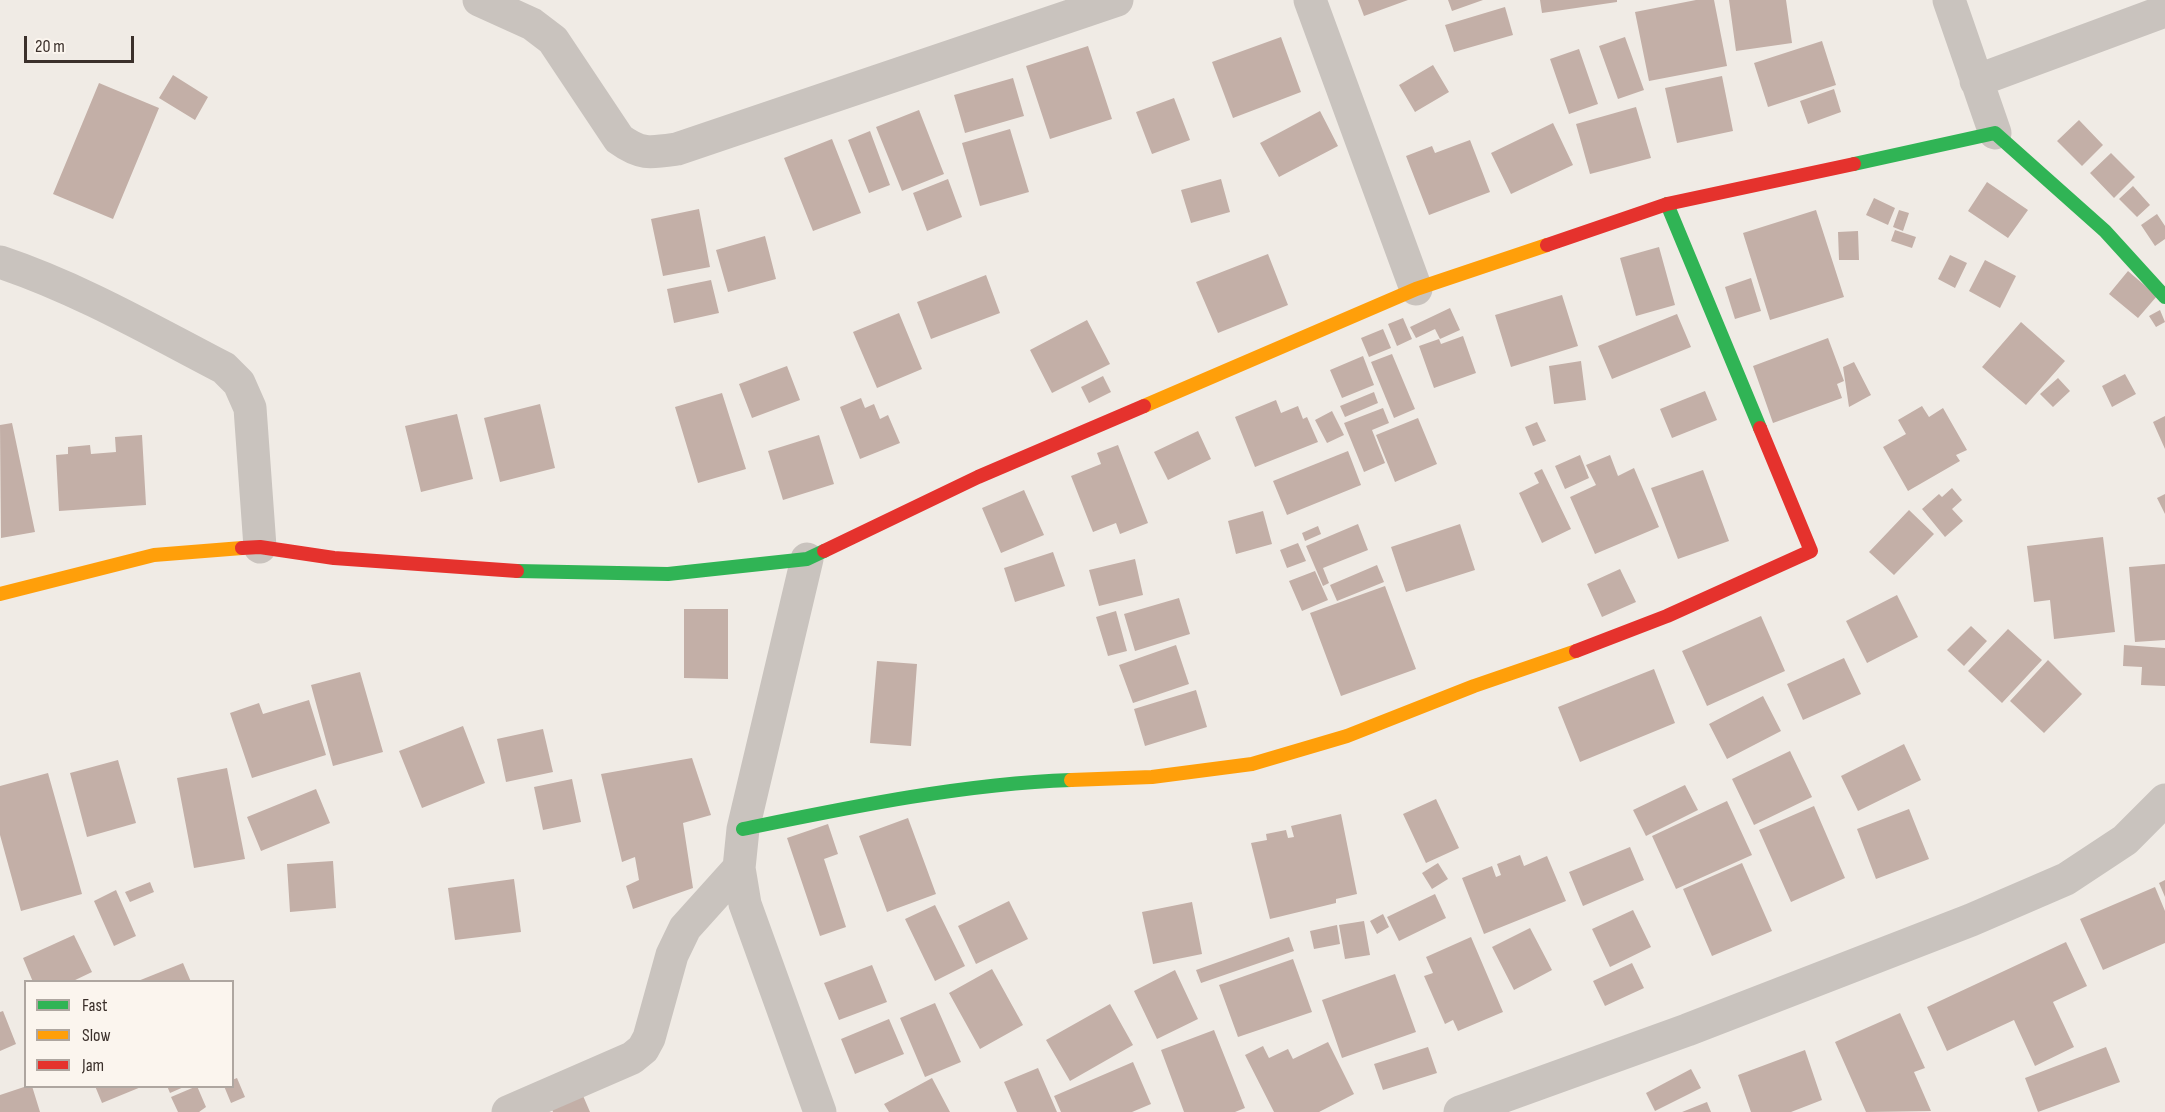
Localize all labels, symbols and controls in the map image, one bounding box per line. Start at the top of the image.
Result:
scale bar [27,24,136,62]
text: 20 m [35,36,65,57]
legend [24,980,234,1088]
text: Fast [82,995,107,1016]
text: Slow [82,1025,111,1046]
text: Jam [82,1055,104,1076]

